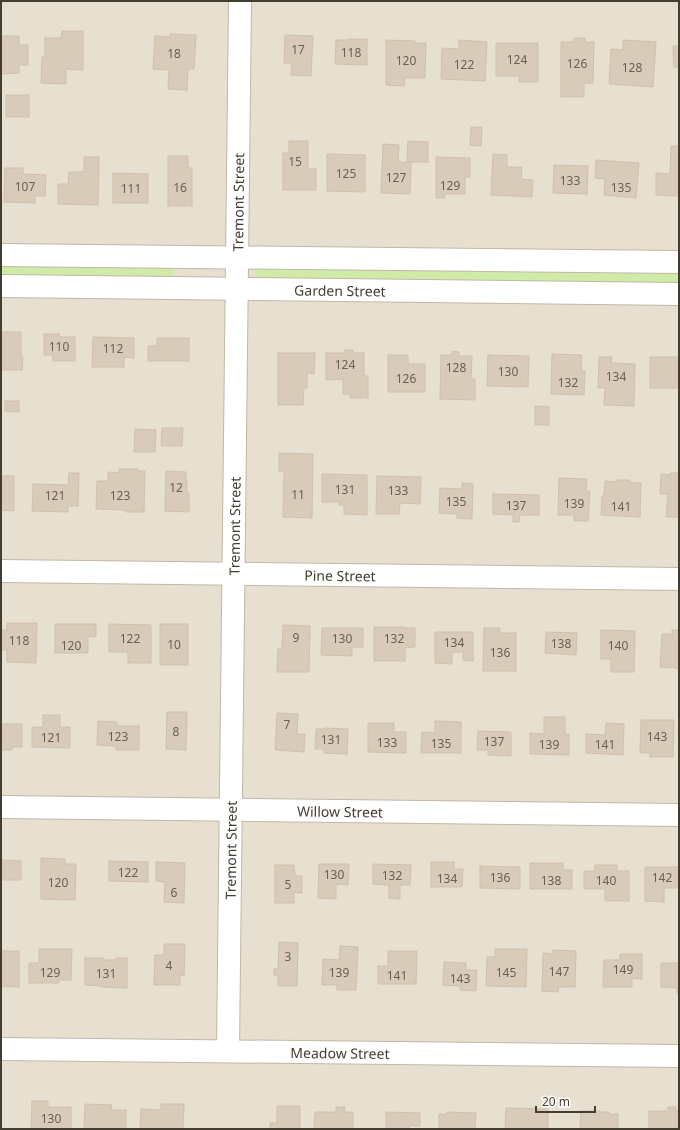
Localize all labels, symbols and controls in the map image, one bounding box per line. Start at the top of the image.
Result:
house number: 17 [291,41,305,58]
house number: 118 [341,44,361,61]
house number: 18 [167,45,181,62]
house number: 124 [507,51,527,68]
house number: 120 [396,52,416,69]
house number: 126 [567,55,587,72]
house number: 122 [454,56,474,73]
house number: 128 [622,59,642,76]
street label: Tremont Street [228,153,248,251]
house number: 15 [288,153,302,170]
house number: 125 [336,165,356,182]
house number: 127 [386,169,406,186]
house number: 133 [560,172,580,189]
house number: 129 [440,177,460,194]
house number: 107 [15,178,35,195]
house number: 16 [173,179,187,196]
house number: 135 [611,179,631,196]
house number: 111 [121,180,141,197]
street label: Garden Street [294,280,386,300]
house number: 110 [49,338,69,355]
house number: 112 [103,340,123,357]
house number: 124 [335,356,355,373]
house number: 128 [446,359,466,376]
house number: 130 [498,363,518,380]
house number: 134 [606,368,626,385]
house number: 126 [396,370,416,387]
house number: 132 [558,374,578,391]
street label: Tremont Street [224,477,244,575]
house number: 12 [169,479,183,496]
house number: 131 [335,481,355,498]
house number: 133 [388,482,408,499]
house number: 11 [291,486,305,503]
house number: 121 [45,487,65,504]
house number: 123 [110,487,130,504]
house number: 135 [446,493,466,510]
house number: 139 [564,495,584,512]
house number: 137 [506,497,526,514]
house number: 141 [611,498,631,515]
street label: Pine Street [304,565,376,585]
house number: 9 [293,629,300,646]
house number: 122 [120,630,140,647]
house number: 130 [332,630,352,647]
house number: 132 [384,630,404,647]
house number: 118 [9,632,29,649]
house number: 134 [444,634,464,651]
house number: 138 [551,635,571,652]
house number: 10 [167,636,181,653]
house number: 120 [61,637,81,654]
house number: 140 [608,637,628,654]
house number: 136 [490,644,510,661]
house number: 7 [284,716,291,733]
house number: 8 [173,723,180,740]
house number: 123 [108,728,128,745]
house number: 143 [647,728,667,745]
house number: 121 [41,729,61,746]
house number: 131 [321,731,341,748]
house number: 137 [484,733,504,750]
house number: 133 [377,734,397,751]
house number: 135 [431,735,451,752]
house number: 139 [539,736,559,753]
house number: 141 [595,736,615,753]
street label: Tremont Street [220,801,240,899]
street label: Willow Street [297,801,383,821]
house number: 122 [118,864,138,881]
house number: 130 [324,866,344,883]
house number: 132 [382,867,402,884]
house number: 136 [490,869,510,886]
house number: 142 [652,869,672,886]
house number: 134 [437,870,457,887]
house number: 138 [541,872,561,889]
house number: 140 [596,872,616,889]
house number: 120 [48,874,68,891]
house number: 5 [285,876,292,893]
house number: 6 [171,884,178,901]
house number: 3 [285,948,292,965]
house number: 4 [166,957,173,974]
house number: 149 [613,961,633,978]
house number: 147 [549,963,569,980]
house number: 129 [40,964,60,981]
house number: 139 [329,964,349,981]
house number: 145 [496,964,516,981]
house number: 131 [96,965,116,982]
house number: 141 [387,967,407,984]
house number: 143 [450,970,470,987]
street label: Meadow Street [290,1042,390,1063]
scale bar [536,1088,595,1114]
text: 20 m [542,1093,570,1110]
house number: 130 [41,1110,61,1127]

